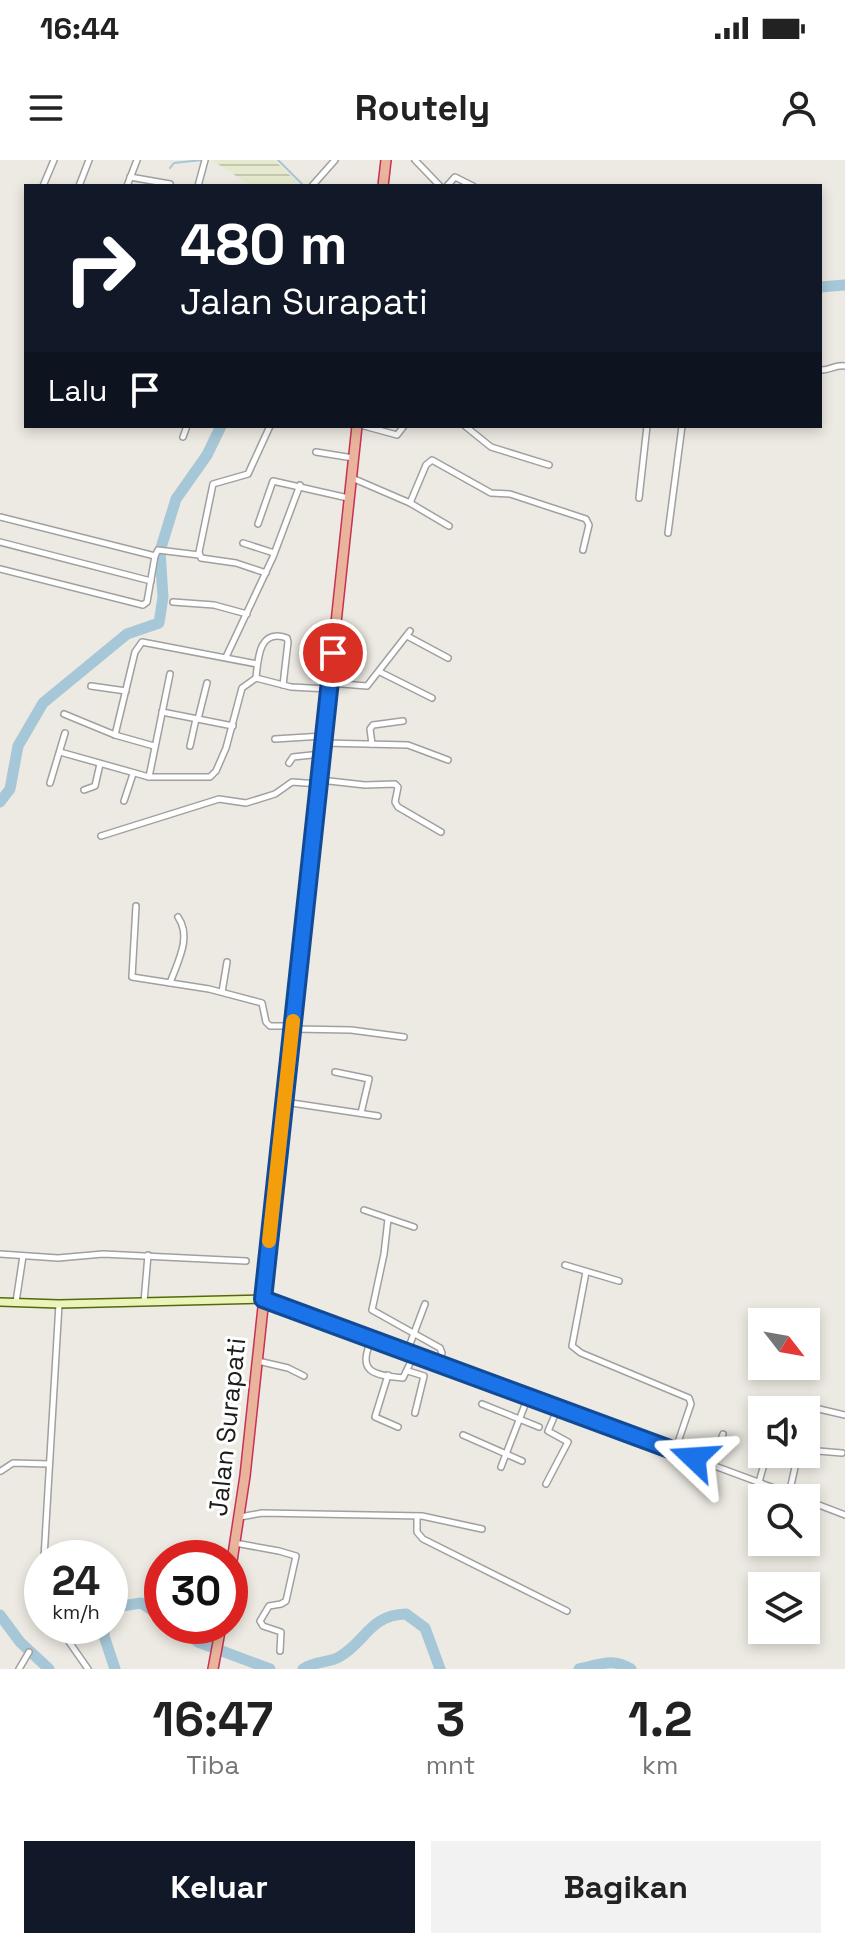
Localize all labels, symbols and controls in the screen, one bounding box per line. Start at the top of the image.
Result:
text: 16:44 [40,9,119,48]
text: Routely [355,85,490,131]
icon: menu [24,86,68,130]
icon: person [777,86,821,130]
text: 480 m [180,209,348,280]
icon: right [48,216,152,320]
text: Jalan Surapati [180,279,428,325]
icon: arrive [123,368,167,412]
text: Lalu [48,371,107,410]
pin [299,619,367,687]
icon: arrive [311,631,355,675]
north arrow [748,1308,820,1380]
map controls [748,1308,820,1644]
street label: Jalan Surapati [201,1336,253,1518]
button: sound [748,1396,820,1468]
position arrow [652,1416,736,1500]
button: search [748,1484,820,1556]
speed limit sign: 30 [144,1540,248,1644]
text: 24 [52,1556,100,1607]
button: layers [748,1572,820,1644]
text: km/h [52,1599,100,1625]
text: 16:47 [152,1689,273,1750]
text: 3 [436,1689,465,1750]
text: 1.2 [628,1689,693,1750]
text: Tiba [186,1748,239,1782]
text: mnt [426,1748,476,1782]
text: km [642,1748,678,1782]
button: Keluar [24,1841,415,1933]
button: Bagikan [431,1841,821,1933]

